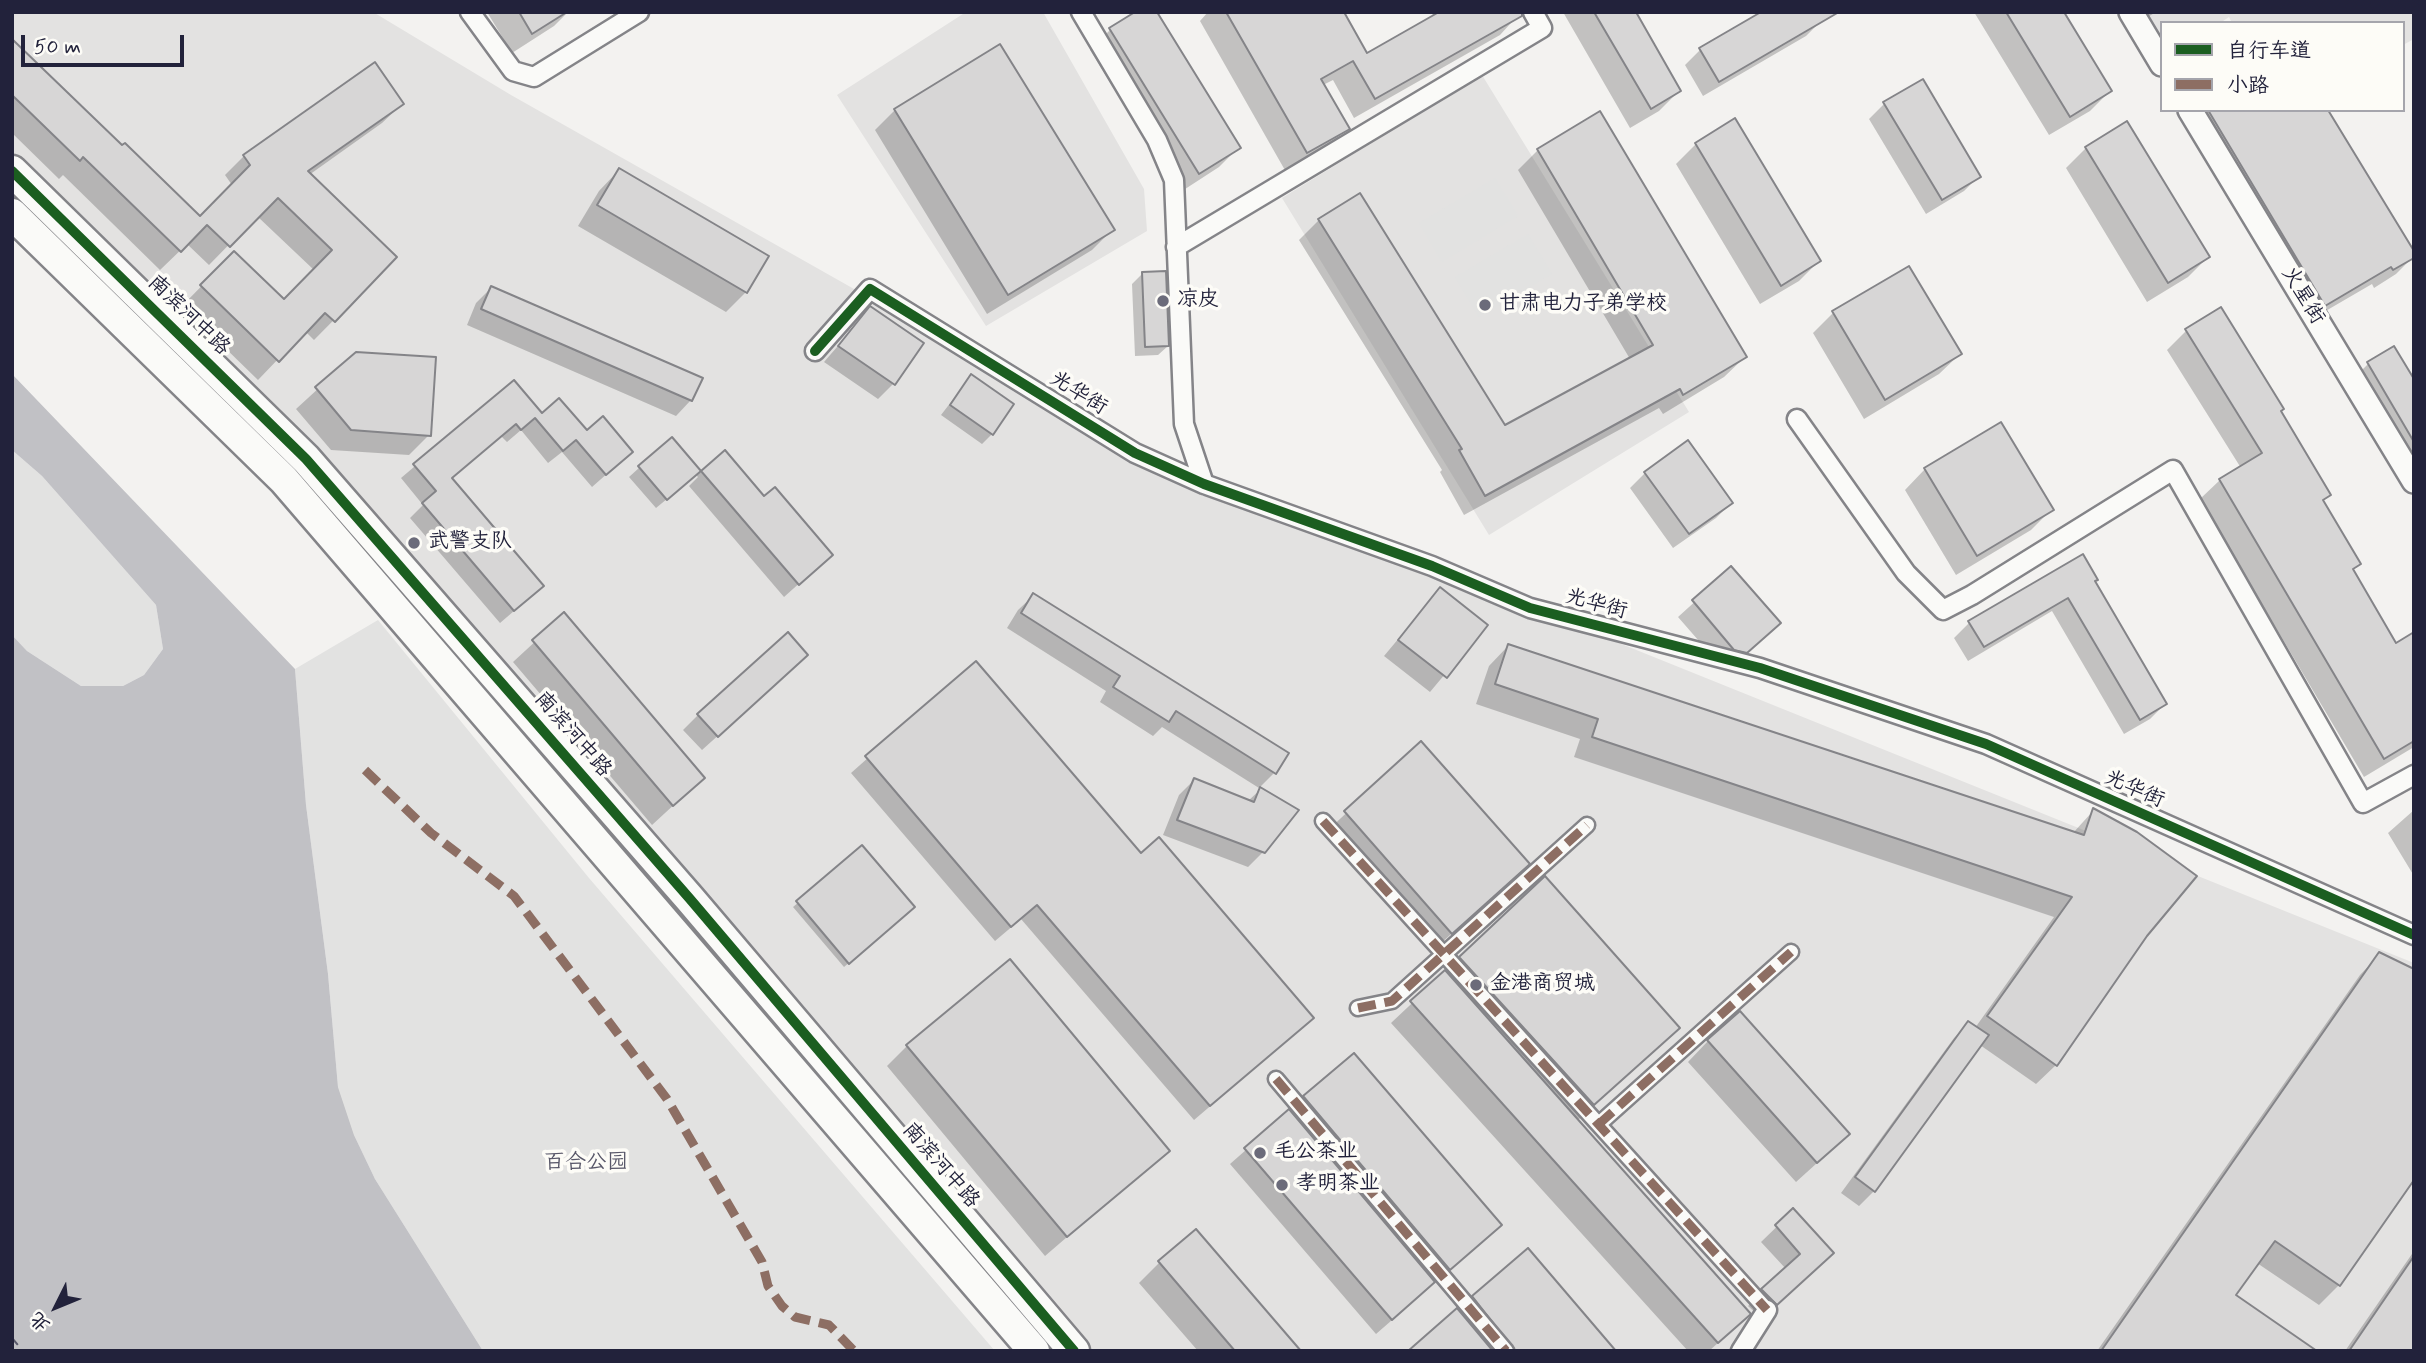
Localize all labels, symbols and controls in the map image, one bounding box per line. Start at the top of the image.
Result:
scale bar [24,21,187,65]
legend [2160,21,2405,112]
text: 50 m [34,33,81,61]
text: 自行车道 [2227,37,2311,65]
text: 小路 [2227,72,2269,100]
street label: 火星街 [2275,263,2329,329]
street label: 南滨河中路 [141,270,235,362]
place label: 凉皮 [1177,288,1219,314]
place label: 甘肃电力子弟学校 [1499,292,1667,318]
marker: 凉皮 [1155,293,1171,309]
marker: 甘肃电力子弟学校 [1477,297,1493,313]
street label: 光华街 [1045,367,1111,421]
place label: 武警支队 [428,530,512,556]
marker: 武警支队 [406,535,422,551]
street label: 光华街 [1562,585,1630,625]
street label: 南滨河中路 [528,687,616,783]
street label: 光华街 [2100,766,2168,814]
place label: 金港商贸城 [1490,972,1595,998]
marker: 金港商贸城 [1468,977,1484,993]
street label: 南滨河中路 [896,1118,984,1214]
place label: 毛公茶业 [1274,1140,1358,1166]
marker: 毛公茶业 [1252,1145,1268,1161]
park label: 百合公园 [544,1151,628,1177]
place label: 孝明茶业 [1296,1172,1380,1198]
marker: 孝明茶业 [1274,1177,1290,1193]
north arrow [21,1272,91,1342]
text: 北 [25,1306,56,1337]

